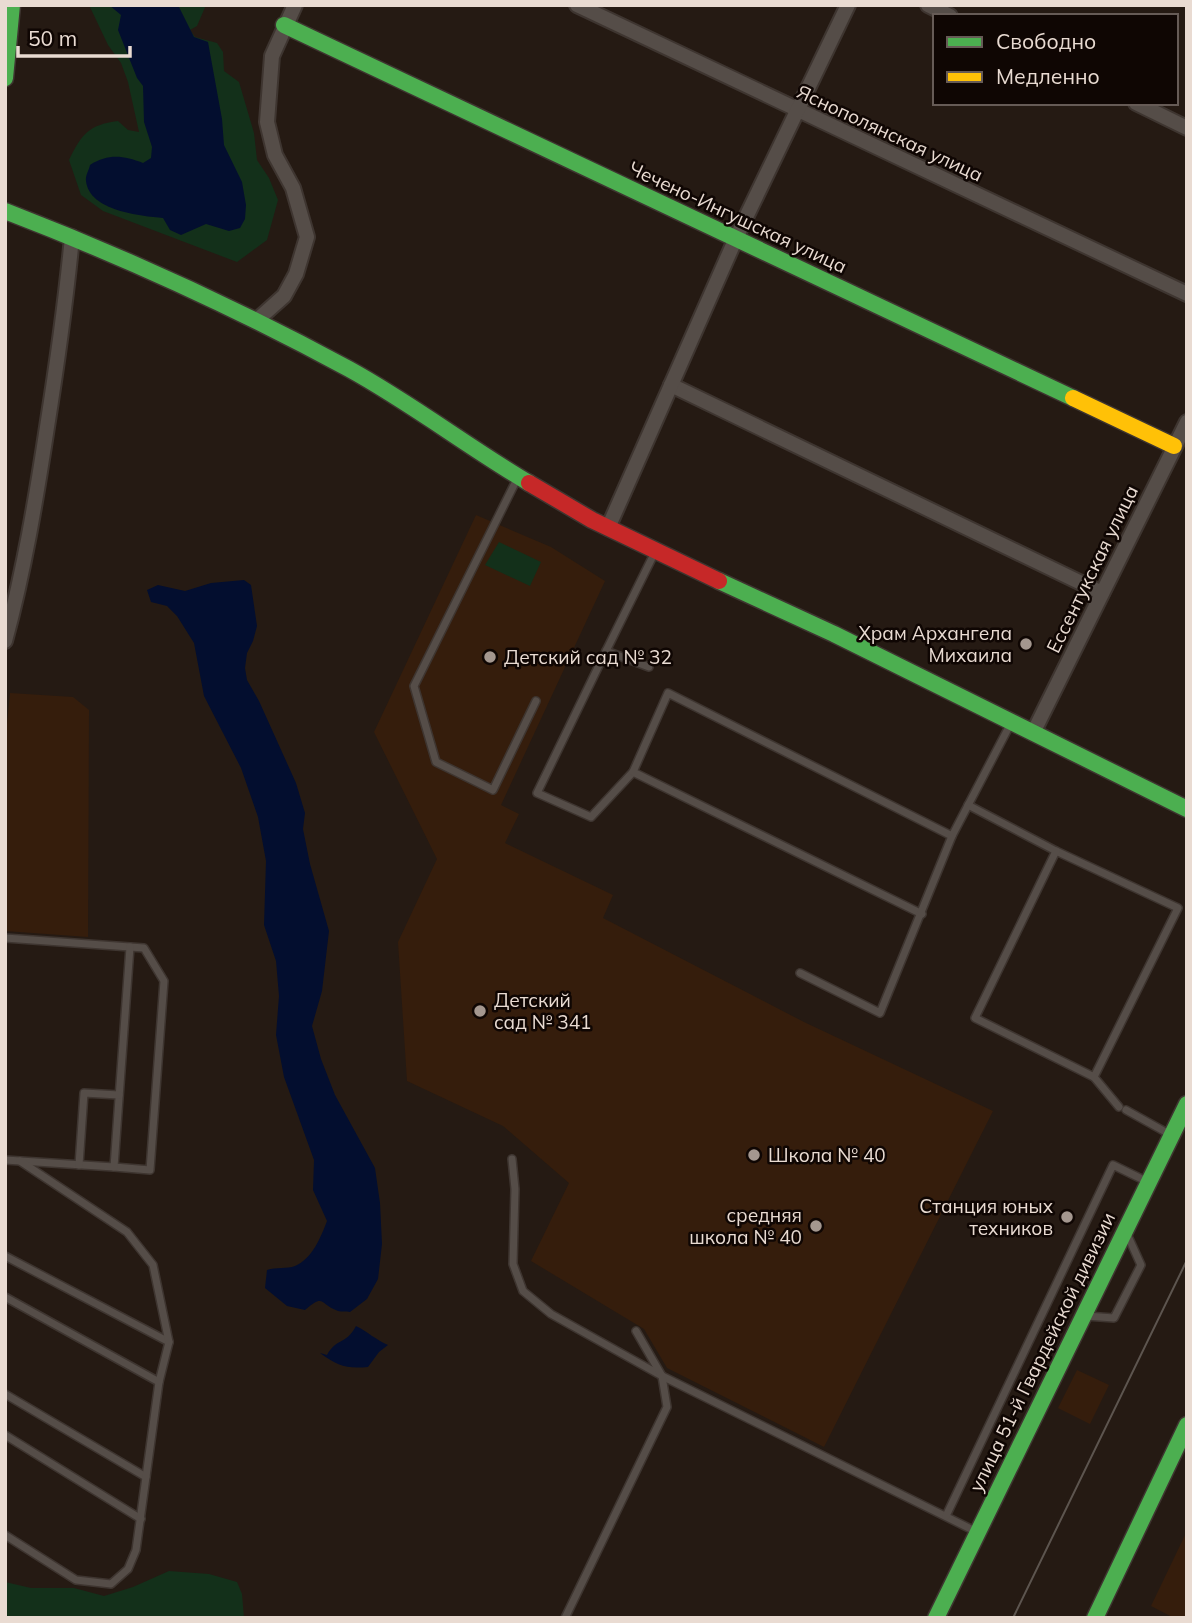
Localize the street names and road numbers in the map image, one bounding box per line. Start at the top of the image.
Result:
street label: Яснополянская улица [793,79,987,187]
street label: Чечено-Ингушская улица [625,156,851,278]
street label: Ессентукская улица [1041,481,1143,657]
street label: улица 51-й Гвардейской дивизии [964,1208,1120,1496]

